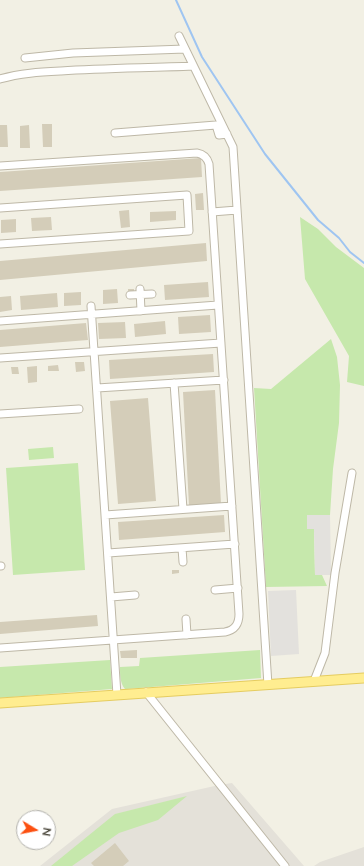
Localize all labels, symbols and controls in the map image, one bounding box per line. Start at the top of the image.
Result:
north arrow [16,810,56,850]
text: N [40,827,54,837]

